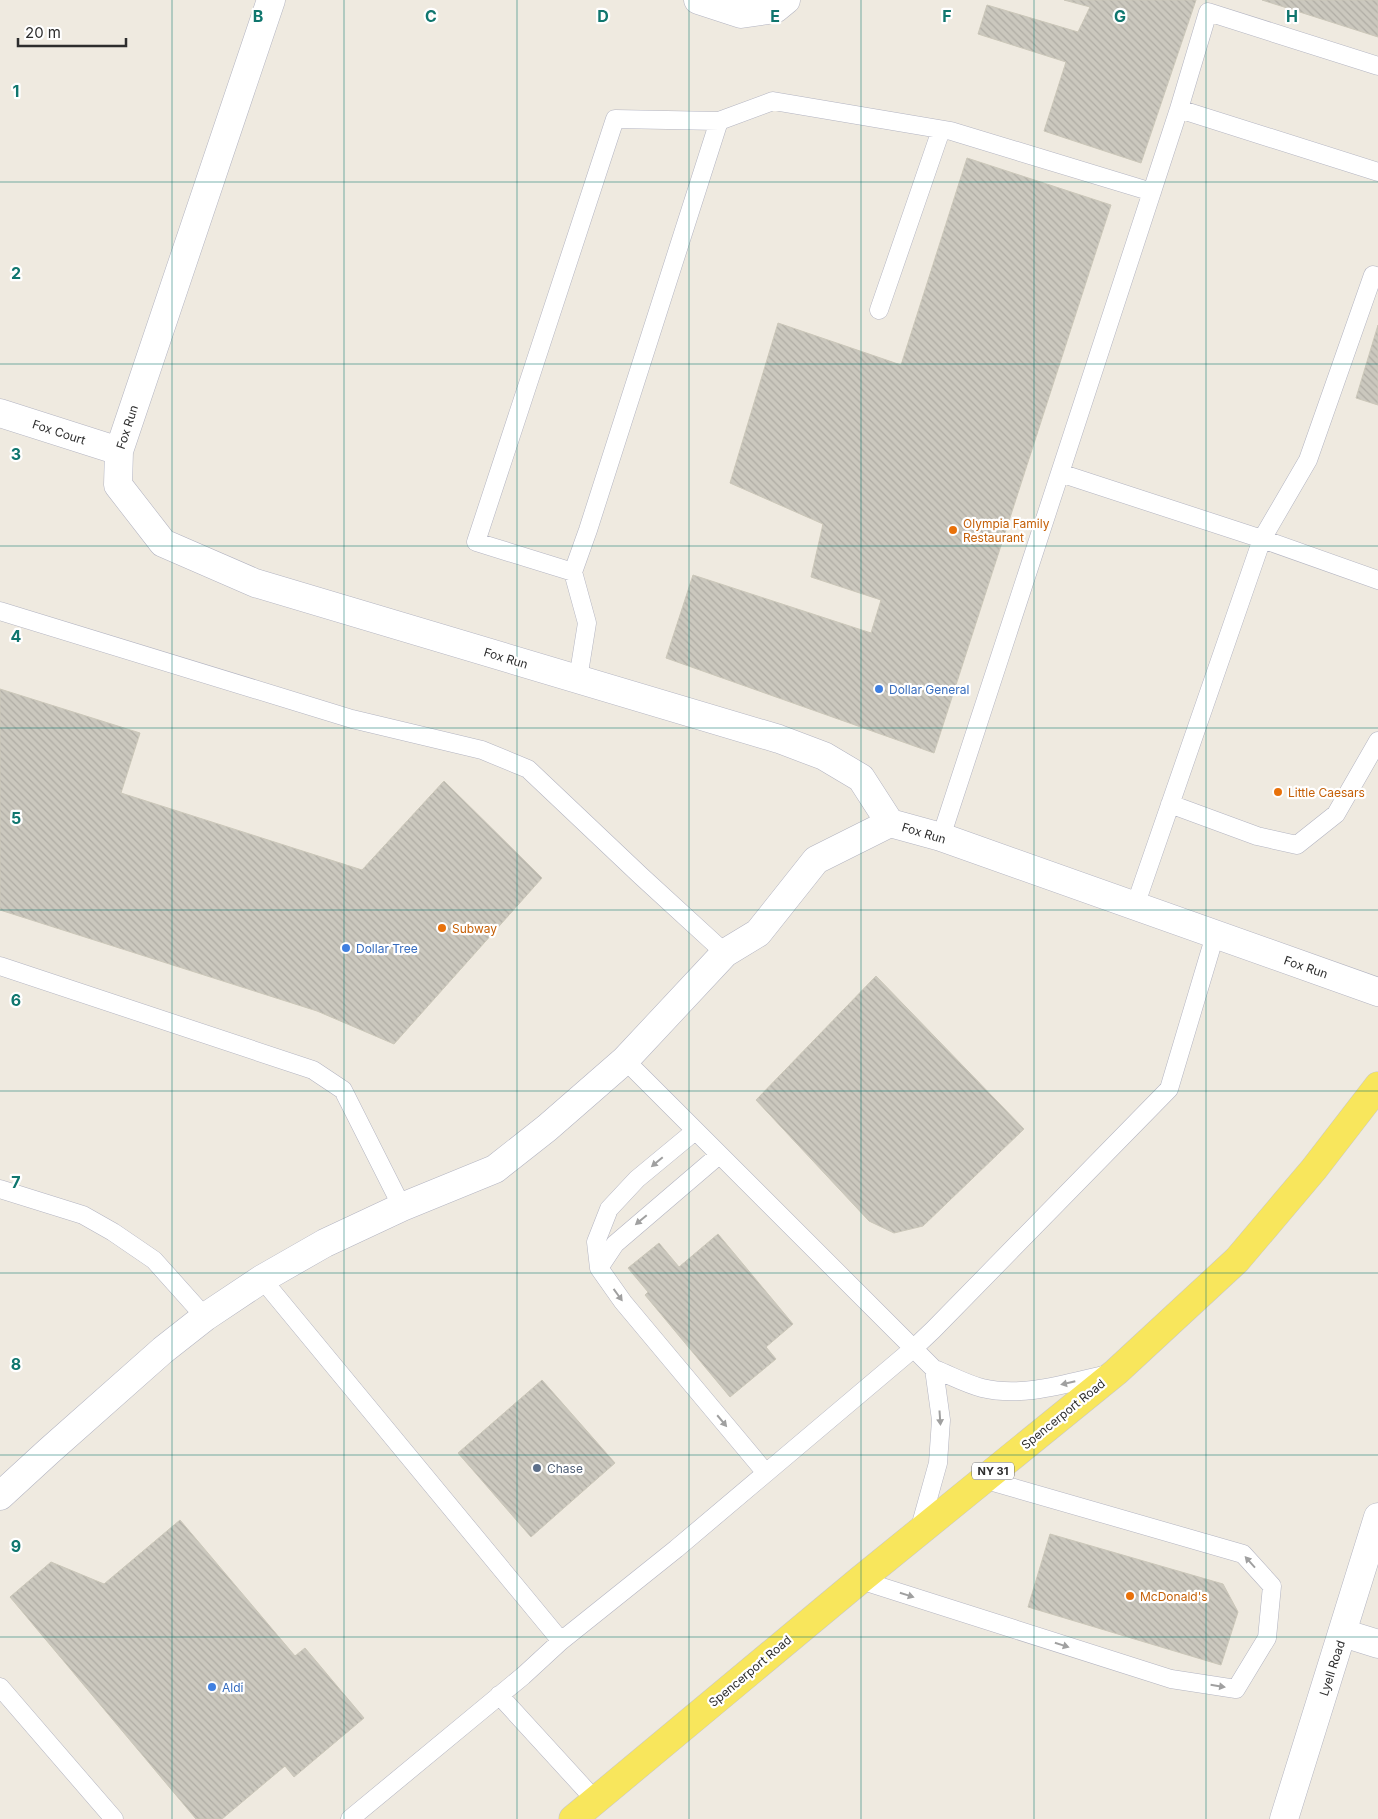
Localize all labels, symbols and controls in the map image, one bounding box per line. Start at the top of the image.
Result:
text: B [253,6,263,26]
text: C [425,6,437,26]
text: D [597,6,609,26]
text: E [770,6,780,26]
text: F [942,6,952,26]
text: G [1114,6,1126,26]
text: H [1286,6,1298,26]
scale bar [18,15,125,47]
text: 20 m [25,23,61,42]
text: 1 [13,81,19,101]
text: 2 [11,263,21,283]
street label: Fox Run [113,403,141,451]
street label: Fox Court [30,416,88,448]
text: 3 [11,444,21,464]
place label: Olympia Family Restaurant [963,516,1050,545]
marker: Olympia Family Restaurant [947,524,959,536]
text: 4 [11,626,22,646]
street label: Fox Run [482,644,530,672]
place label: Dollar General [889,682,970,697]
marker: Dollar General [873,683,885,695]
place label: Little Caesars [1288,785,1365,800]
marker: Little Caesars [1272,786,1284,798]
text: 5 [11,808,21,828]
street label: Fox Run [900,819,948,847]
place label: Subway [452,921,497,936]
marker: Subway [436,922,448,934]
place label: Dollar Tree [356,941,418,956]
marker: Dollar Tree [340,942,352,954]
street label: Fox Run [1282,953,1330,981]
text: 6 [11,990,21,1010]
one-way arrow [652,1156,664,1168]
text: 7 [11,1172,21,1192]
one-way arrow [635,1215,648,1226]
one-way arrow [613,1289,623,1302]
text: 8 [11,1354,21,1374]
street label: Spencerport Road [1018,1376,1108,1452]
one-way arrow [1061,1379,1076,1387]
one-way arrow [937,1410,945,1426]
one-way arrow [716,1414,728,1426]
place label: Chase [547,1461,583,1476]
marker: Chase [531,1462,543,1474]
road number: NY 31 [972,1462,1014,1480]
text: 9 [11,1536,21,1556]
one-way arrow [1244,1556,1256,1568]
place label: McDonald's [1140,1589,1208,1604]
marker: McDonald's [1124,1590,1136,1602]
one-way arrow [899,1592,914,1599]
street label: Spencerport Road [706,1632,794,1710]
street label: Lyell Road [1316,1638,1348,1698]
one-way arrow [1054,1641,1069,1649]
place label: Aldi [222,1680,244,1695]
marker: Aldi [206,1681,218,1693]
one-way arrow [1211,1682,1227,1690]

